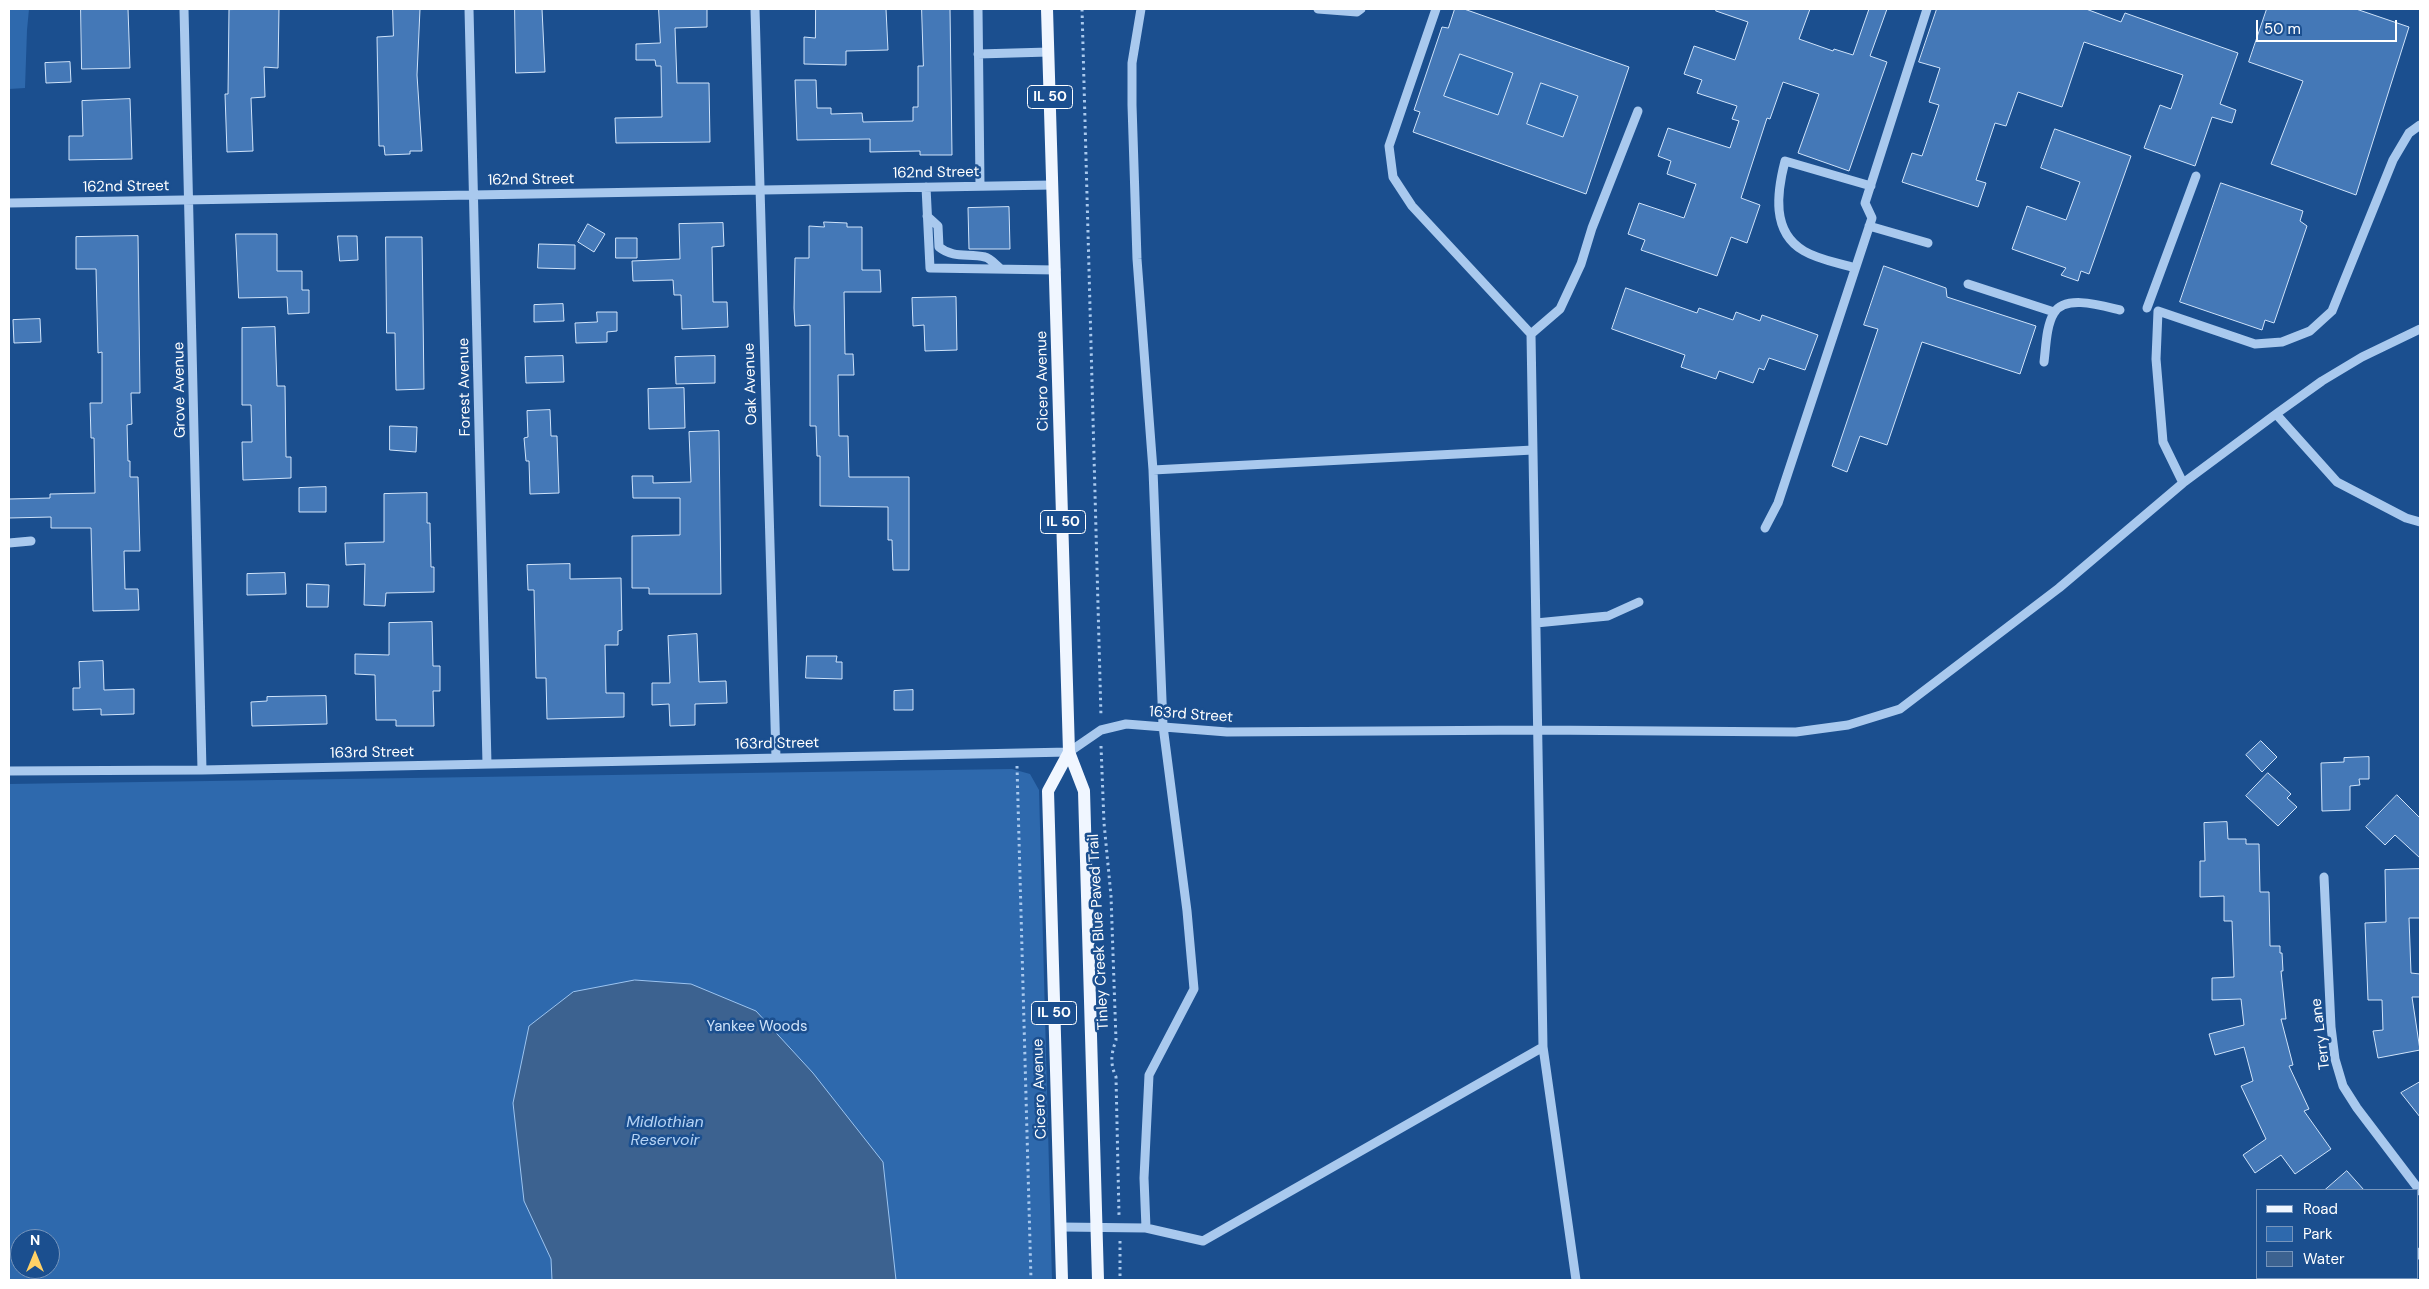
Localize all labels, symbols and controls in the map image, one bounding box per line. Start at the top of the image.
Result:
scale bar [2259,10,2400,42]
text: 50 m [2264,19,2301,39]
road number: IL 50 [1028,85,1072,108]
street label: 162nd Street [892,163,980,183]
street label: 162nd Street [487,170,575,190]
street label: 162nd Street [82,177,170,197]
street label: Cicero Avenue [1033,331,1053,431]
street label: Forest Avenue [455,338,475,436]
street label: Grove Avenue [170,342,190,438]
street label: Oak Avenue [741,343,761,425]
road number: IL 50 [1040,511,1086,534]
street label: 163rd Street [1148,703,1234,727]
street label: 163rd Street [735,734,819,754]
street label: 163rd Street [330,743,414,763]
street label: Tinley Creek Blue Paved Trail [1085,833,1113,1031]
street label: Terry Lane [2308,997,2334,1071]
road number: IL 50 [1032,1001,1076,1024]
park label: Yankee Woods [707,1018,807,1036]
street label: Cicero Avenue [1029,1038,1051,1140]
water label: Midlothian Reservoir [626,1113,704,1151]
legend [2256,1189,2419,1279]
text: Road [2303,1199,2338,1219]
text: Park [2303,1224,2333,1244]
north arrow [10,1229,60,1279]
text: N [30,1231,40,1249]
text: Water [2303,1249,2344,1269]

